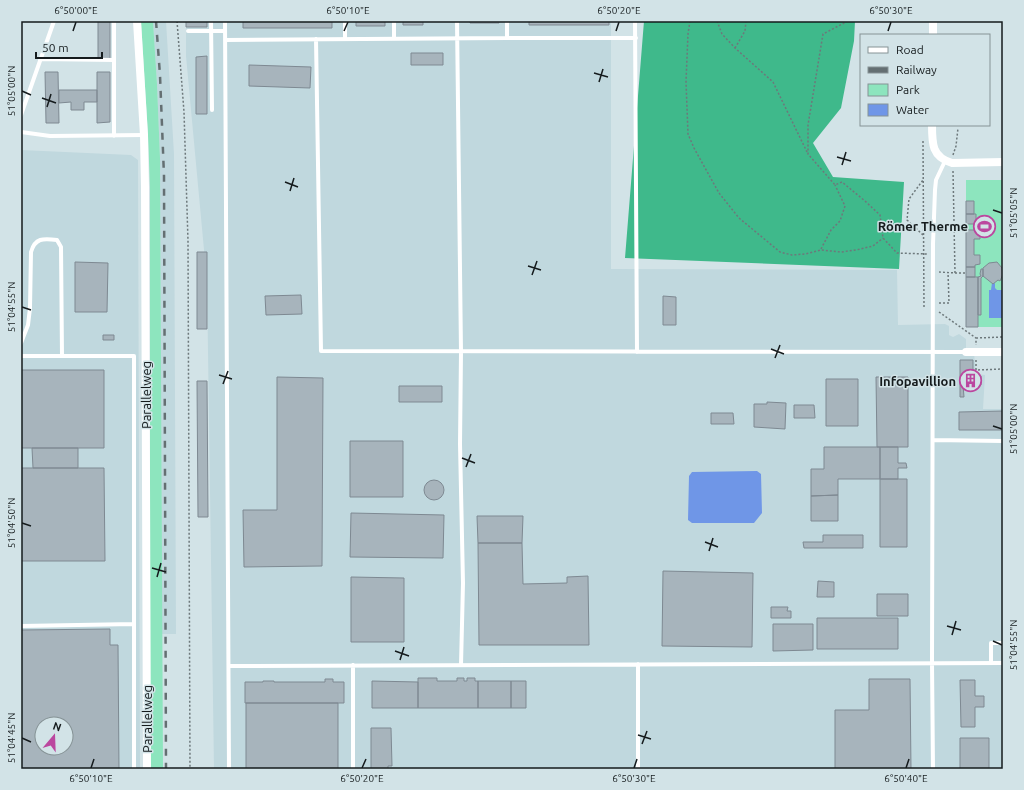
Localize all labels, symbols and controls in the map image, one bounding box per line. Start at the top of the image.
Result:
text: 6°50'00"E [54,5,98,16]
text: 6°50'10"E [326,5,370,16]
text: 6°50'20"E [597,5,641,16]
text: 6°50'30"E [869,5,913,16]
scale bar [36,34,102,60]
legend [860,34,990,126]
text: 50 m [42,41,69,54]
text: Road [896,43,924,56]
text: Railway [896,63,937,76]
text: 51°05'00"N [6,66,17,116]
text: Park [896,83,920,96]
text: Water [896,103,929,116]
text: 51°05'05"N [1008,188,1019,238]
sports icon: Römer Therme [971,213,997,239]
place label: Römer Therme [878,219,968,233]
text: 51°04'55"N [6,282,17,332]
street label: Parallelweg [139,361,153,429]
building icon: Infopavillion [958,368,984,394]
place label: Infopavillion [879,374,956,388]
text: 51°05'00"N [1008,404,1019,454]
text: 51°04'50"N [6,498,17,548]
text: 51°04'55"N [1008,620,1019,670]
street label: Parallelweg [140,685,154,753]
text: 51°04'45"N [6,713,17,763]
north arrow [34,716,74,756]
text: N [51,720,63,734]
text: 6°50'10"E [69,773,113,784]
text: 6°50'20"E [340,773,384,784]
text: 6°50'30"E [612,773,656,784]
text: 6°50'40"E [884,773,928,784]

